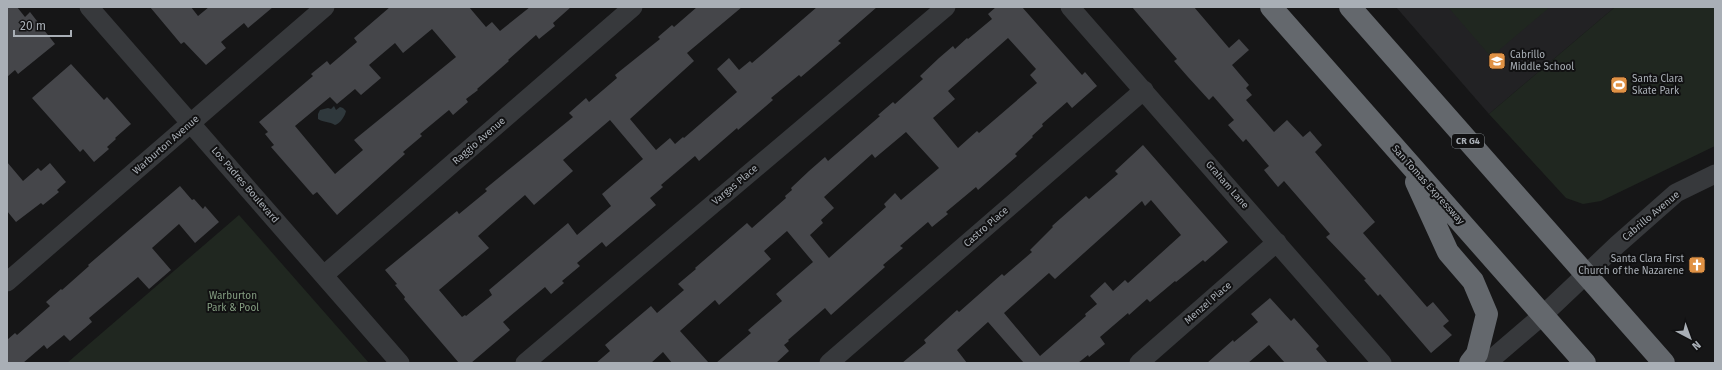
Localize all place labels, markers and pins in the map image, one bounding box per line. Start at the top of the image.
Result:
place label: Cabrillo Middle School [1510,49,1574,73]
school or university icon: Cabrillo Middle School [1487,51,1507,71]
place label: Santa Clara Skate Park [1632,73,1683,97]
sports icon: Santa Clara Skate Park [1609,75,1629,95]
place label: Santa Clara First Church of the Nazarene [1578,253,1684,277]
church icon: Santa Clara First Church of the Nazarene [1687,255,1707,275]

